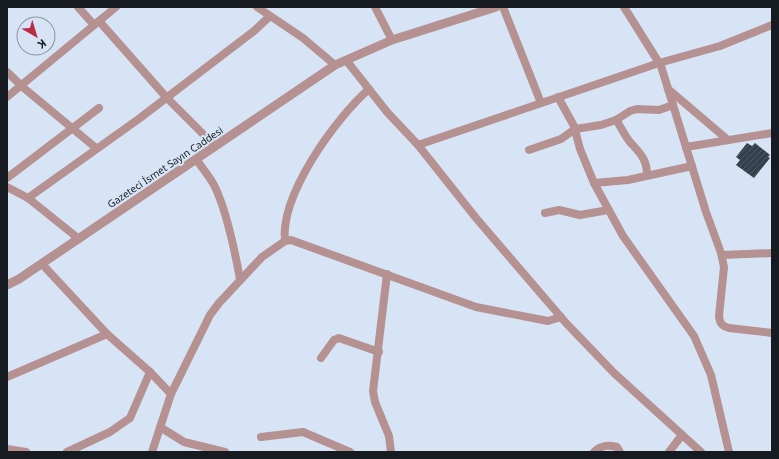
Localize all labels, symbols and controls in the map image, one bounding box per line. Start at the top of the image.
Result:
north arrow [16,16,56,56]
text: K [34,36,50,53]
street label: Gazeteci İsmet Sayın Caddesi [104,123,226,211]

